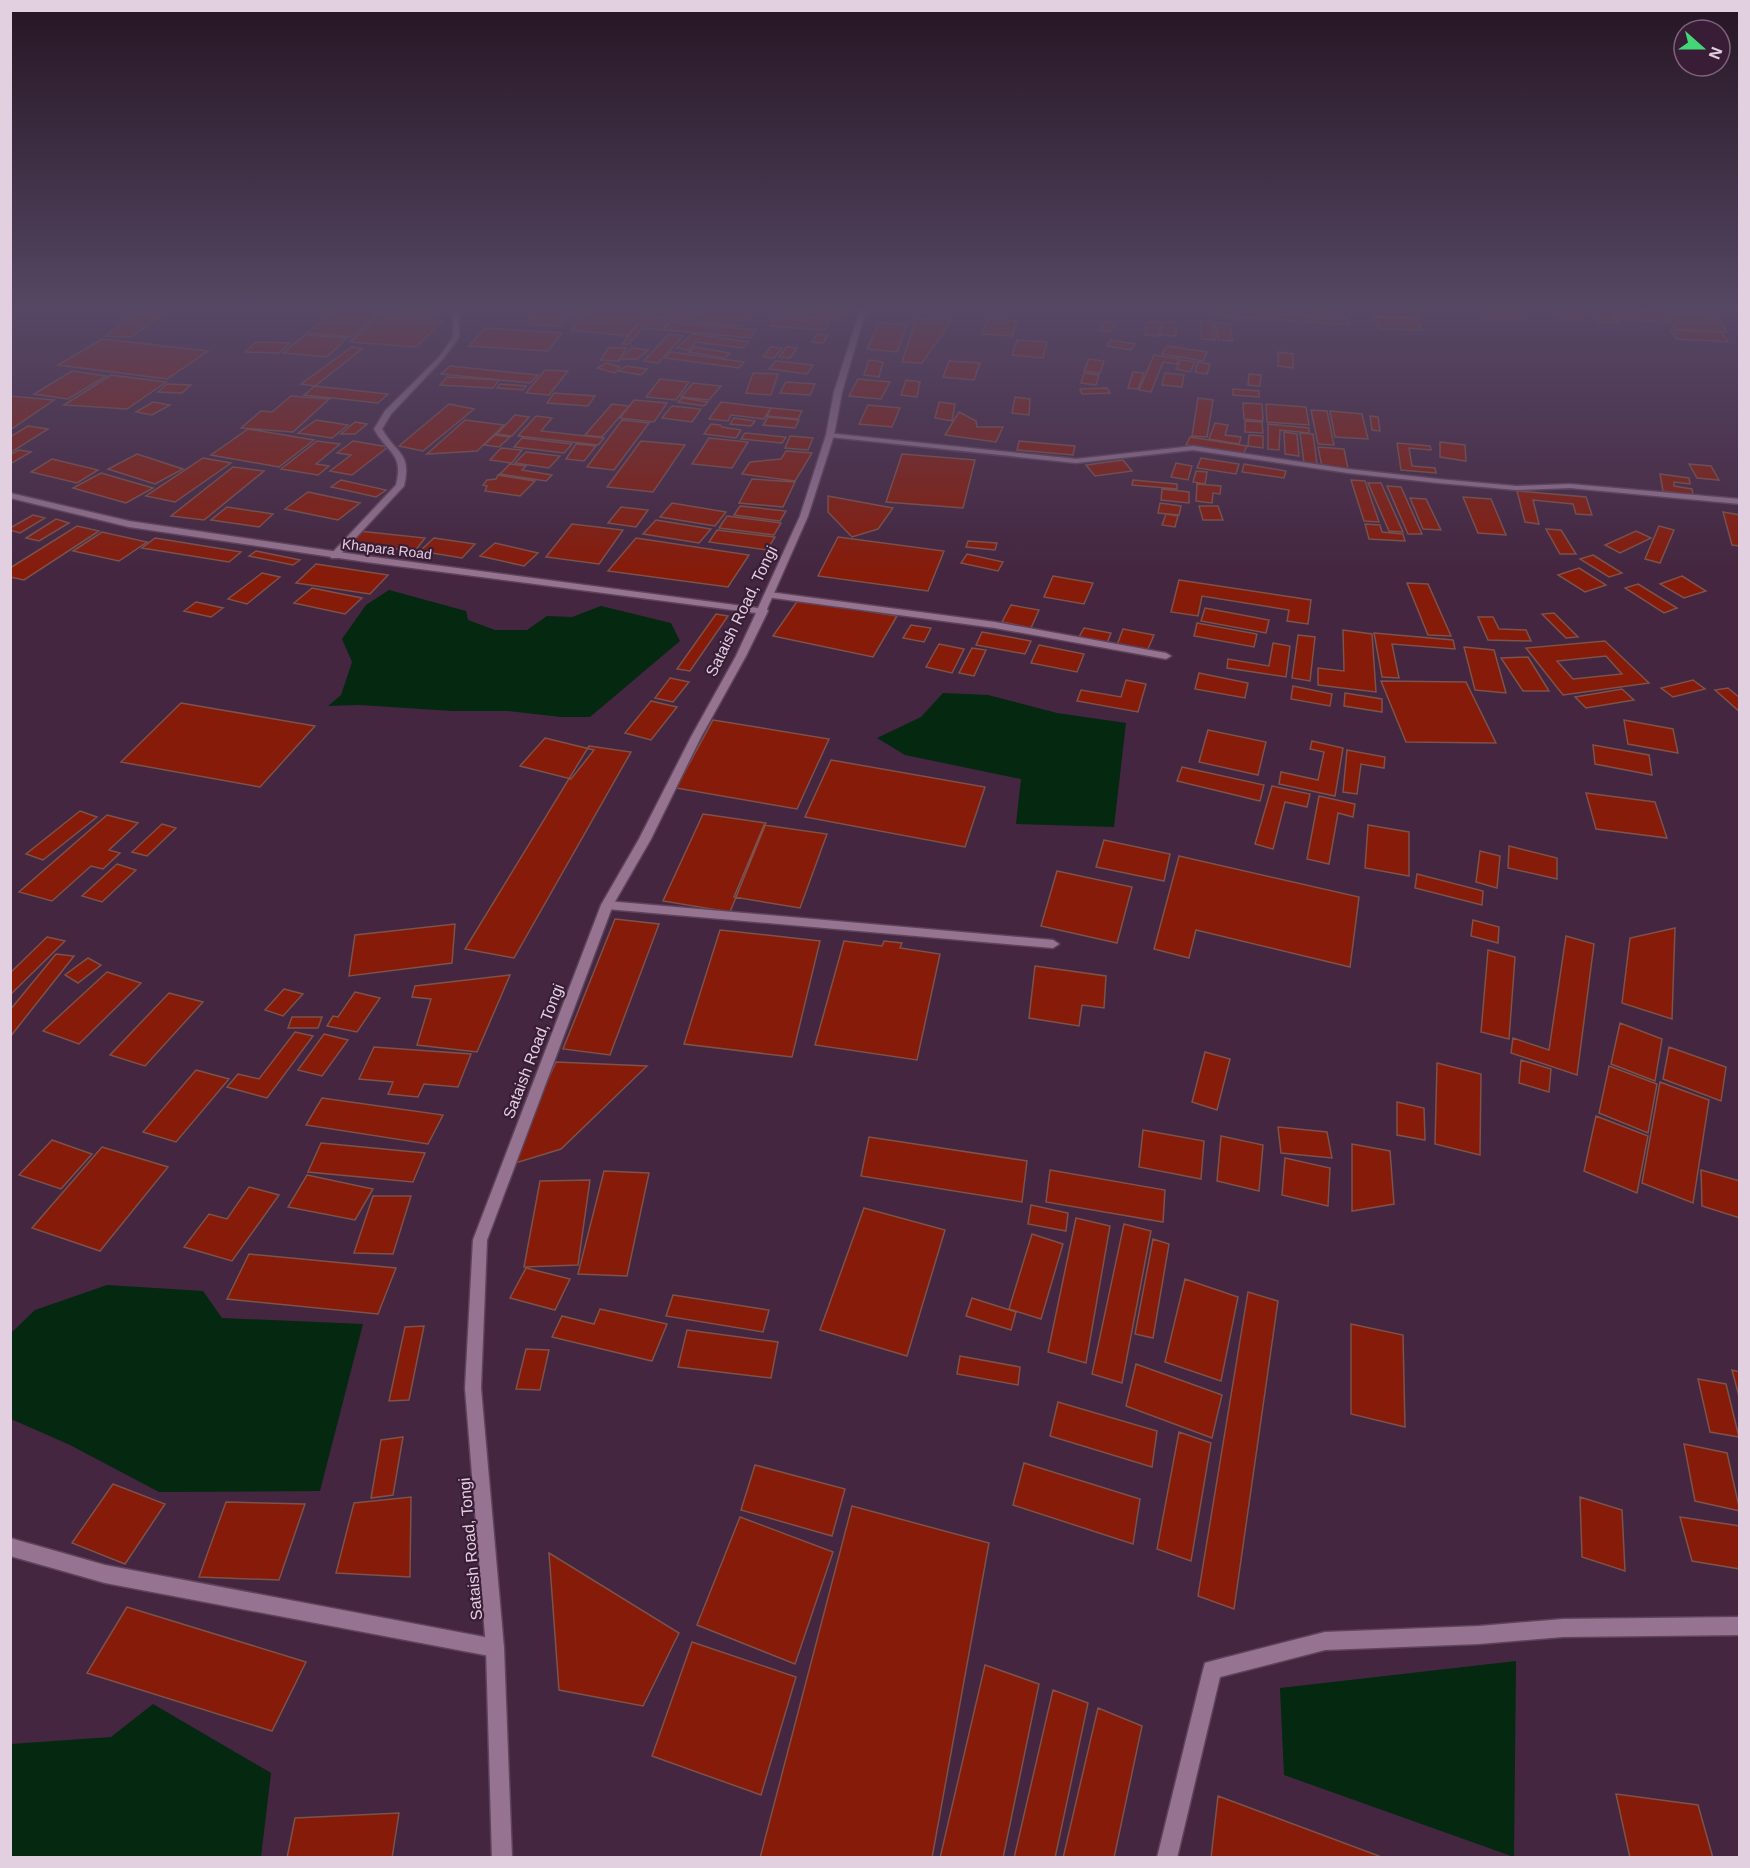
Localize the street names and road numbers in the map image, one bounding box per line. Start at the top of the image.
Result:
street label: Khapara Road [341,536,433,562]
street label: Sataish Road, Tongi [702,543,780,679]
street label: Sataish Road, Tongi [500,981,567,1121]
street label: Sataish Road, Tongi [456,1477,485,1621]

